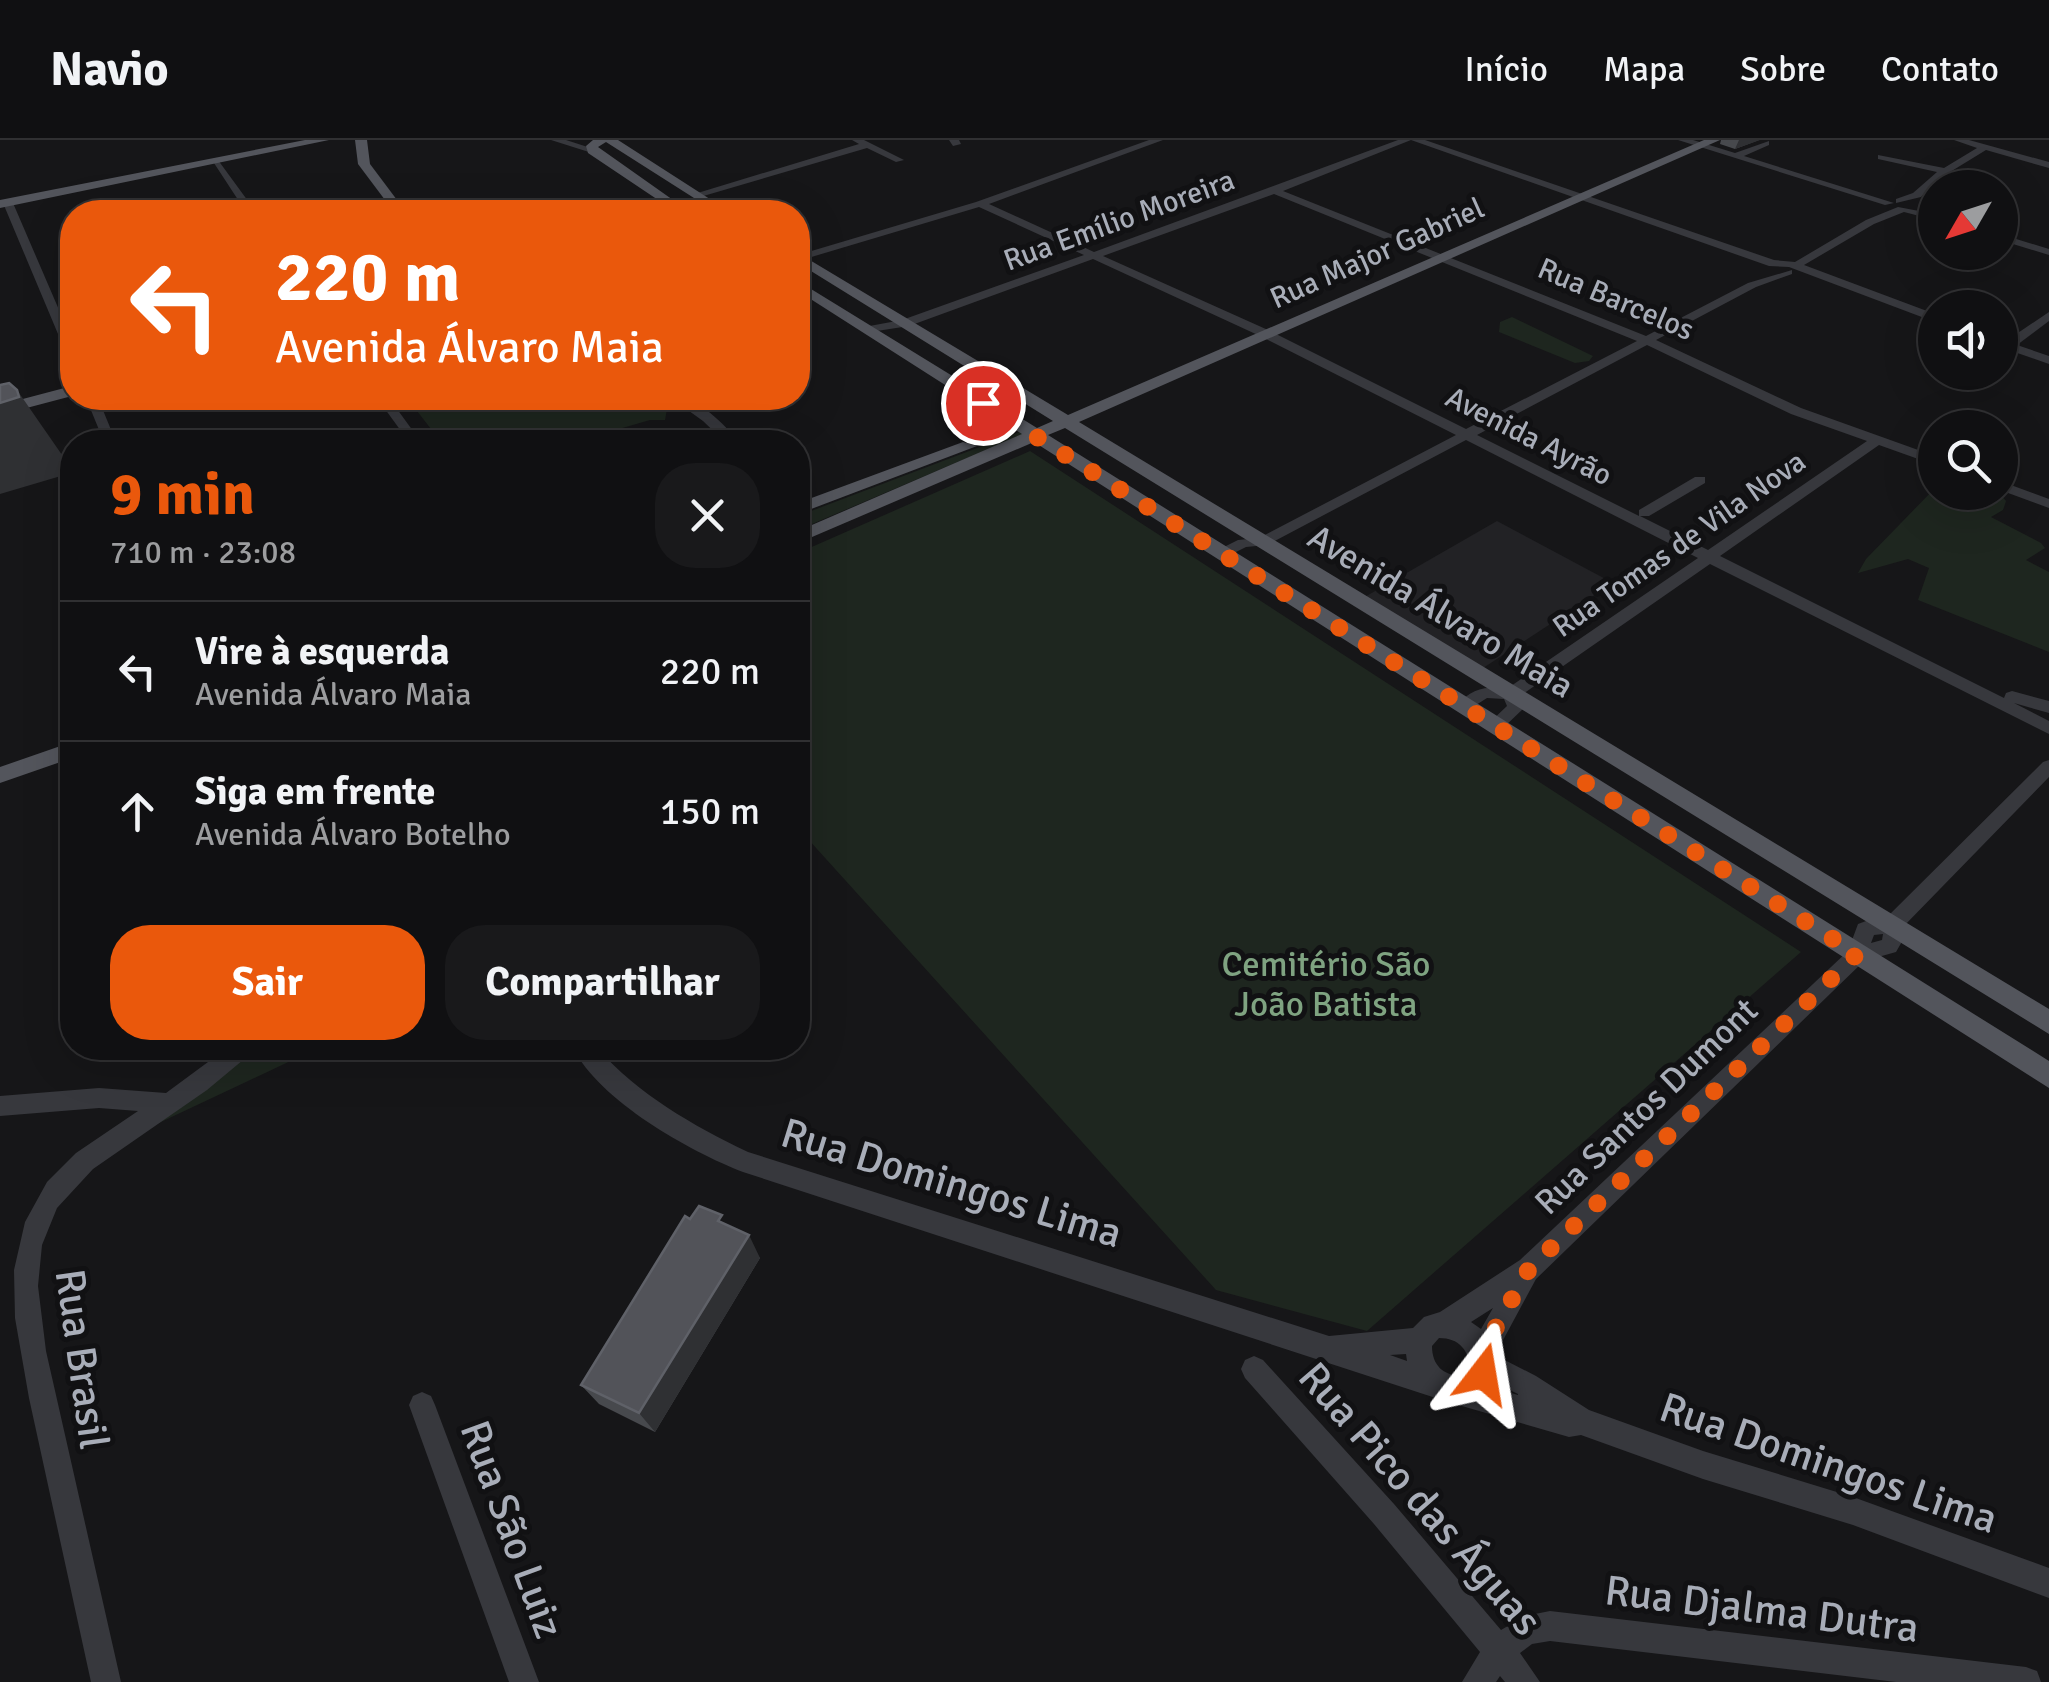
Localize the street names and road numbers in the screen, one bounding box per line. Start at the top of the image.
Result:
street label: Rua Emílio Moreira [999,162,1240,279]
street label: Rua Major Gabriel [1264,190,1490,317]
street label: Rua Barcelos [1532,250,1699,349]
street label: Avenida Ayrão [1439,379,1618,494]
street label: Rua Tomas de Vila Nova [1546,443,1813,646]
street label: Avenida Álvaro Maia [1300,515,1581,708]
street label: Rua Santos Dumont [1526,989,1767,1224]
street label: Rua Domingos Lima [775,1107,1128,1260]
street label: Rua Brasil [44,1266,119,1452]
street label: Rua Pico das Águas [1287,1352,1552,1646]
street label: Rua Domingos Lima [1653,1382,2004,1545]
street label: Rua São Luiz [449,1414,574,1645]
street label: Rua Djalma Dutra [1602,1565,1922,1654]

